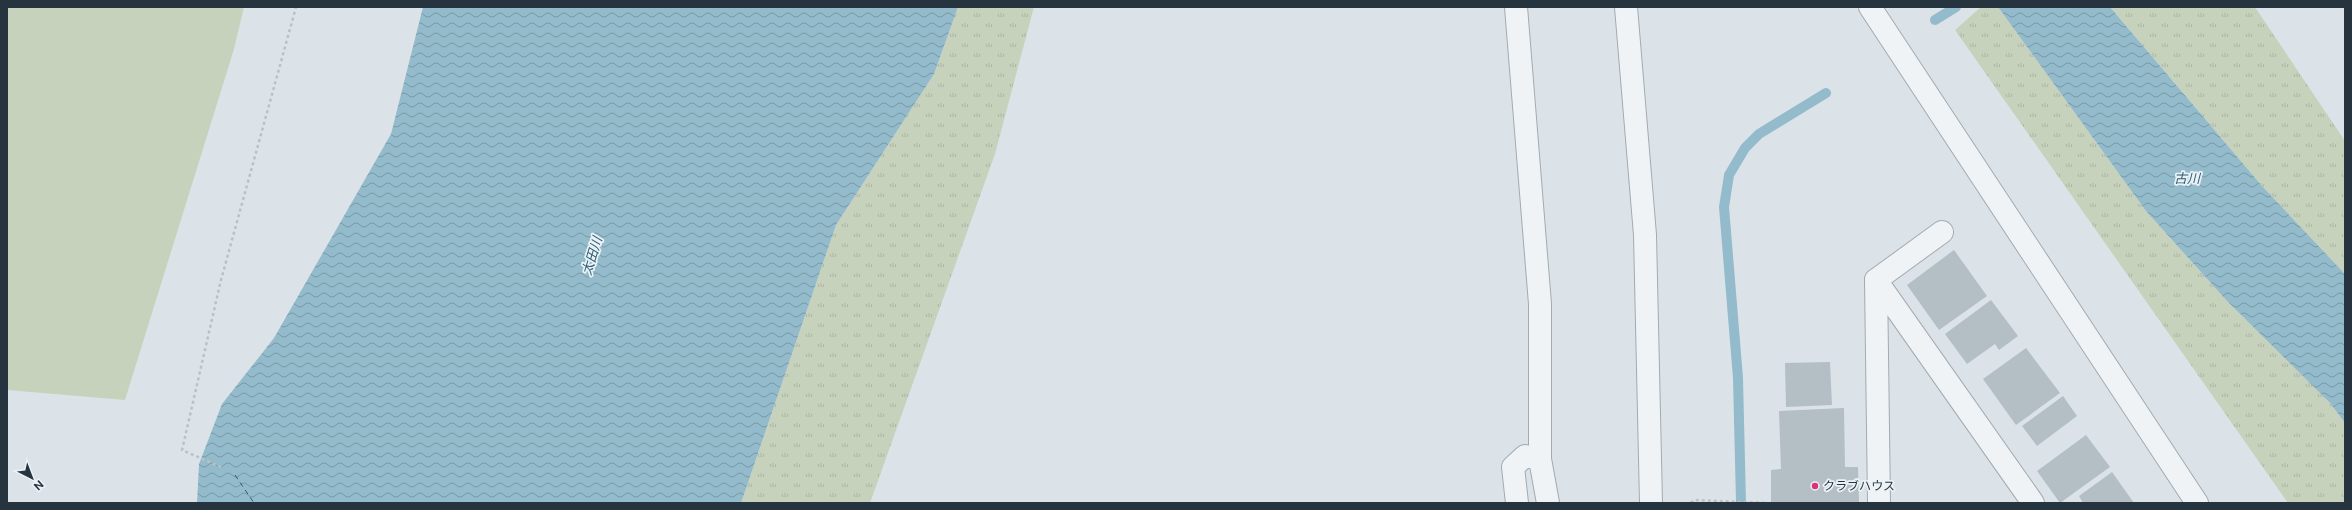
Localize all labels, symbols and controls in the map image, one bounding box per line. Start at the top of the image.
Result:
water label: 古川 [2174,171,2202,186]
water label: 太田川 [579,233,605,277]
north arrow [12,458,52,498]
text: N [31,478,46,493]
place label: クラブハウス [1823,479,1895,493]
marker: クラブハウス [1810,481,1820,491]

